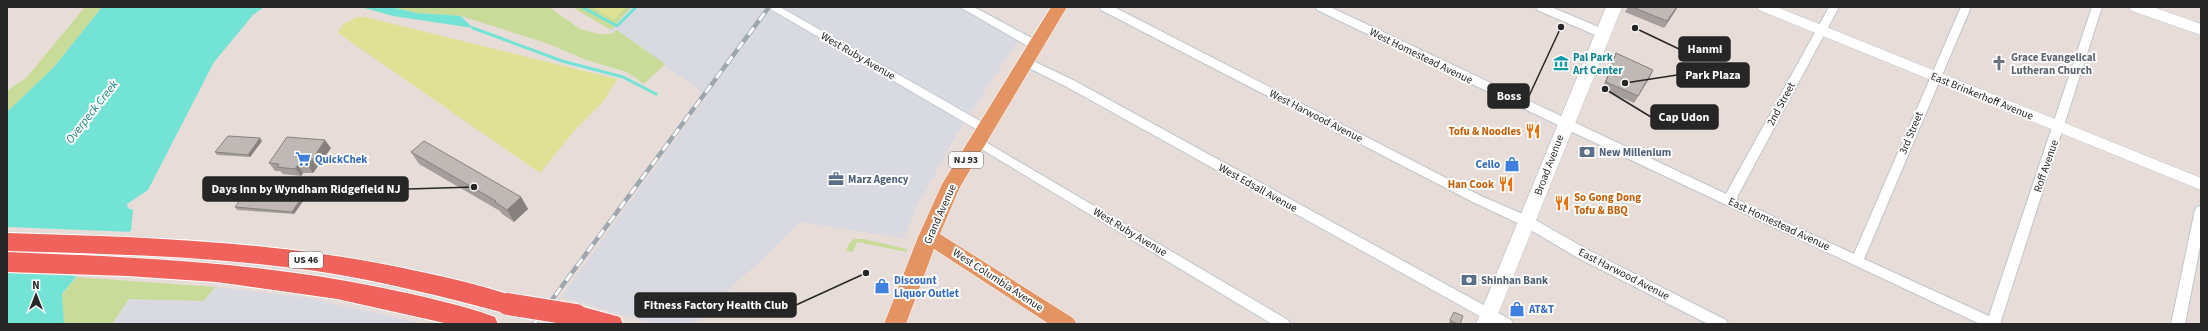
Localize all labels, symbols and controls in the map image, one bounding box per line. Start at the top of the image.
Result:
street label: West Homestead Avenue [1367,24,1476,88]
street label: West Ruby Avenue [818,29,899,84]
callout: Hanmi [1679,37,1730,61]
text: Hanmi [1688,41,1722,58]
place label: Pal Park Art Center [1572,50,1623,78]
place label: Grace Evangelical Lutheran Church [2011,50,2097,78]
museum icon: Pal Park Art Center [1552,54,1570,72]
church icon: Grace Evangelical Lutheran Church [1990,54,2008,72]
callout: Park Plaza [1677,63,1749,87]
text: Park Plaza [1685,67,1741,84]
street label: East Brinkerhoff Avenue [1928,69,2036,124]
water label: Overpeck Creek [62,77,122,147]
street label: 2nd Street [1763,79,1799,128]
callout: Boss [1488,84,1529,108]
street label: West Harwood Avenue [1267,86,1366,146]
text: Boss [1497,88,1521,105]
callout: Cap Udon [1651,105,1718,129]
text: Cap Udon [1659,109,1710,126]
street label: 3rd Street [1895,109,1927,157]
restaurant icon: Tofu & Noodles [1524,122,1542,140]
place label: Tofu & Noodles [1448,124,1521,139]
street label: Broad Avenue [1531,132,1568,197]
street label: Roff Avenue [2030,137,2062,194]
bank icon: New Millenium [1578,143,1596,161]
place label: New Millenium [1599,145,1671,160]
supermarket icon: QuickChek [294,150,312,168]
place label: QuickChek [315,152,367,167]
road number: NJ 93 [949,152,983,168]
shop icon: Cello [1503,155,1521,173]
place label: Cello [1476,157,1500,172]
street label: West Edsall Avenue [1216,160,1301,216]
office icon: Marz Agency [827,170,845,188]
place label: Marz Agency [848,172,909,187]
restaurant icon: Han Cook [1497,175,1515,193]
callout: Days Inn by Wyndham Ridgefield NJ [203,177,408,201]
place label: Han Cook [1448,177,1494,192]
text: Days Inn by Wyndham Ridgefield NJ [212,181,401,198]
street label: Grand Avenue [920,181,960,246]
place label: So Gong Dong Tofu & BBQ [1574,190,1641,218]
restaurant icon: So Gong Dong Tofu & BBQ [1553,194,1571,212]
street label: East Homestead Avenue [1726,194,1833,254]
street label: West Ruby Avenue [1090,204,1170,260]
street label: West Columbia Avenue [950,245,1047,315]
street label: East Harwood Avenue [1576,245,1673,304]
road number: US 46 [289,252,323,268]
bank icon: Shinhan Bank [1460,271,1478,289]
place label: Discount Liquor Outlet [894,273,960,301]
place label: Shinhan Bank [1481,273,1548,288]
north arrow [16,275,56,315]
shop icon: Discount Liquor Outlet [873,277,891,295]
text: N [32,278,40,293]
callout: Fitness Factory Health Club [635,293,796,317]
text: Fitness Factory Health Club [644,297,788,314]
shop icon: AT&T [1508,300,1526,318]
place label: AT&T [1528,302,1554,317]

